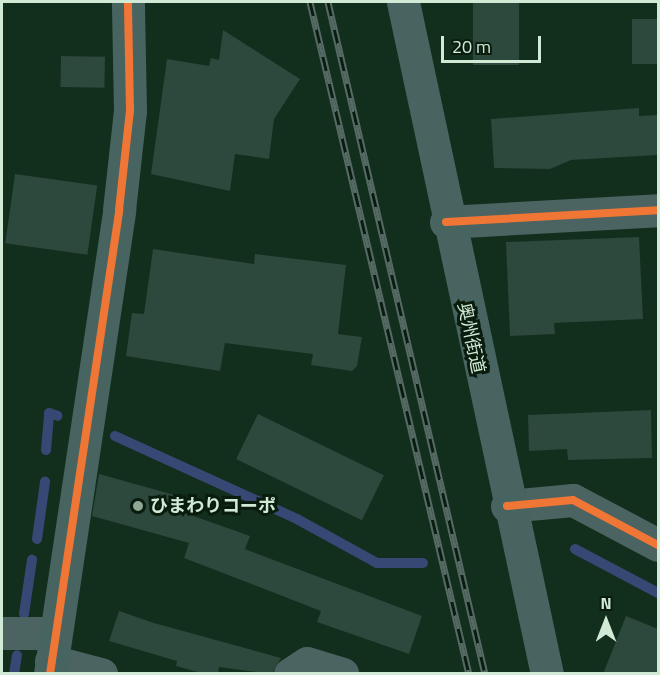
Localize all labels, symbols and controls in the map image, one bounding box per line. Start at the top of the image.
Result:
scale bar [444,24,544,62]
text: 20 m [452,33,491,60]
street label: 奥州街道 [453,301,489,375]
place label: ひまわりコーポ [150,495,276,517]
marker: ひまわりコーポ [131,499,145,513]
north arrow [576,591,636,651]
text: N [600,591,612,615]

